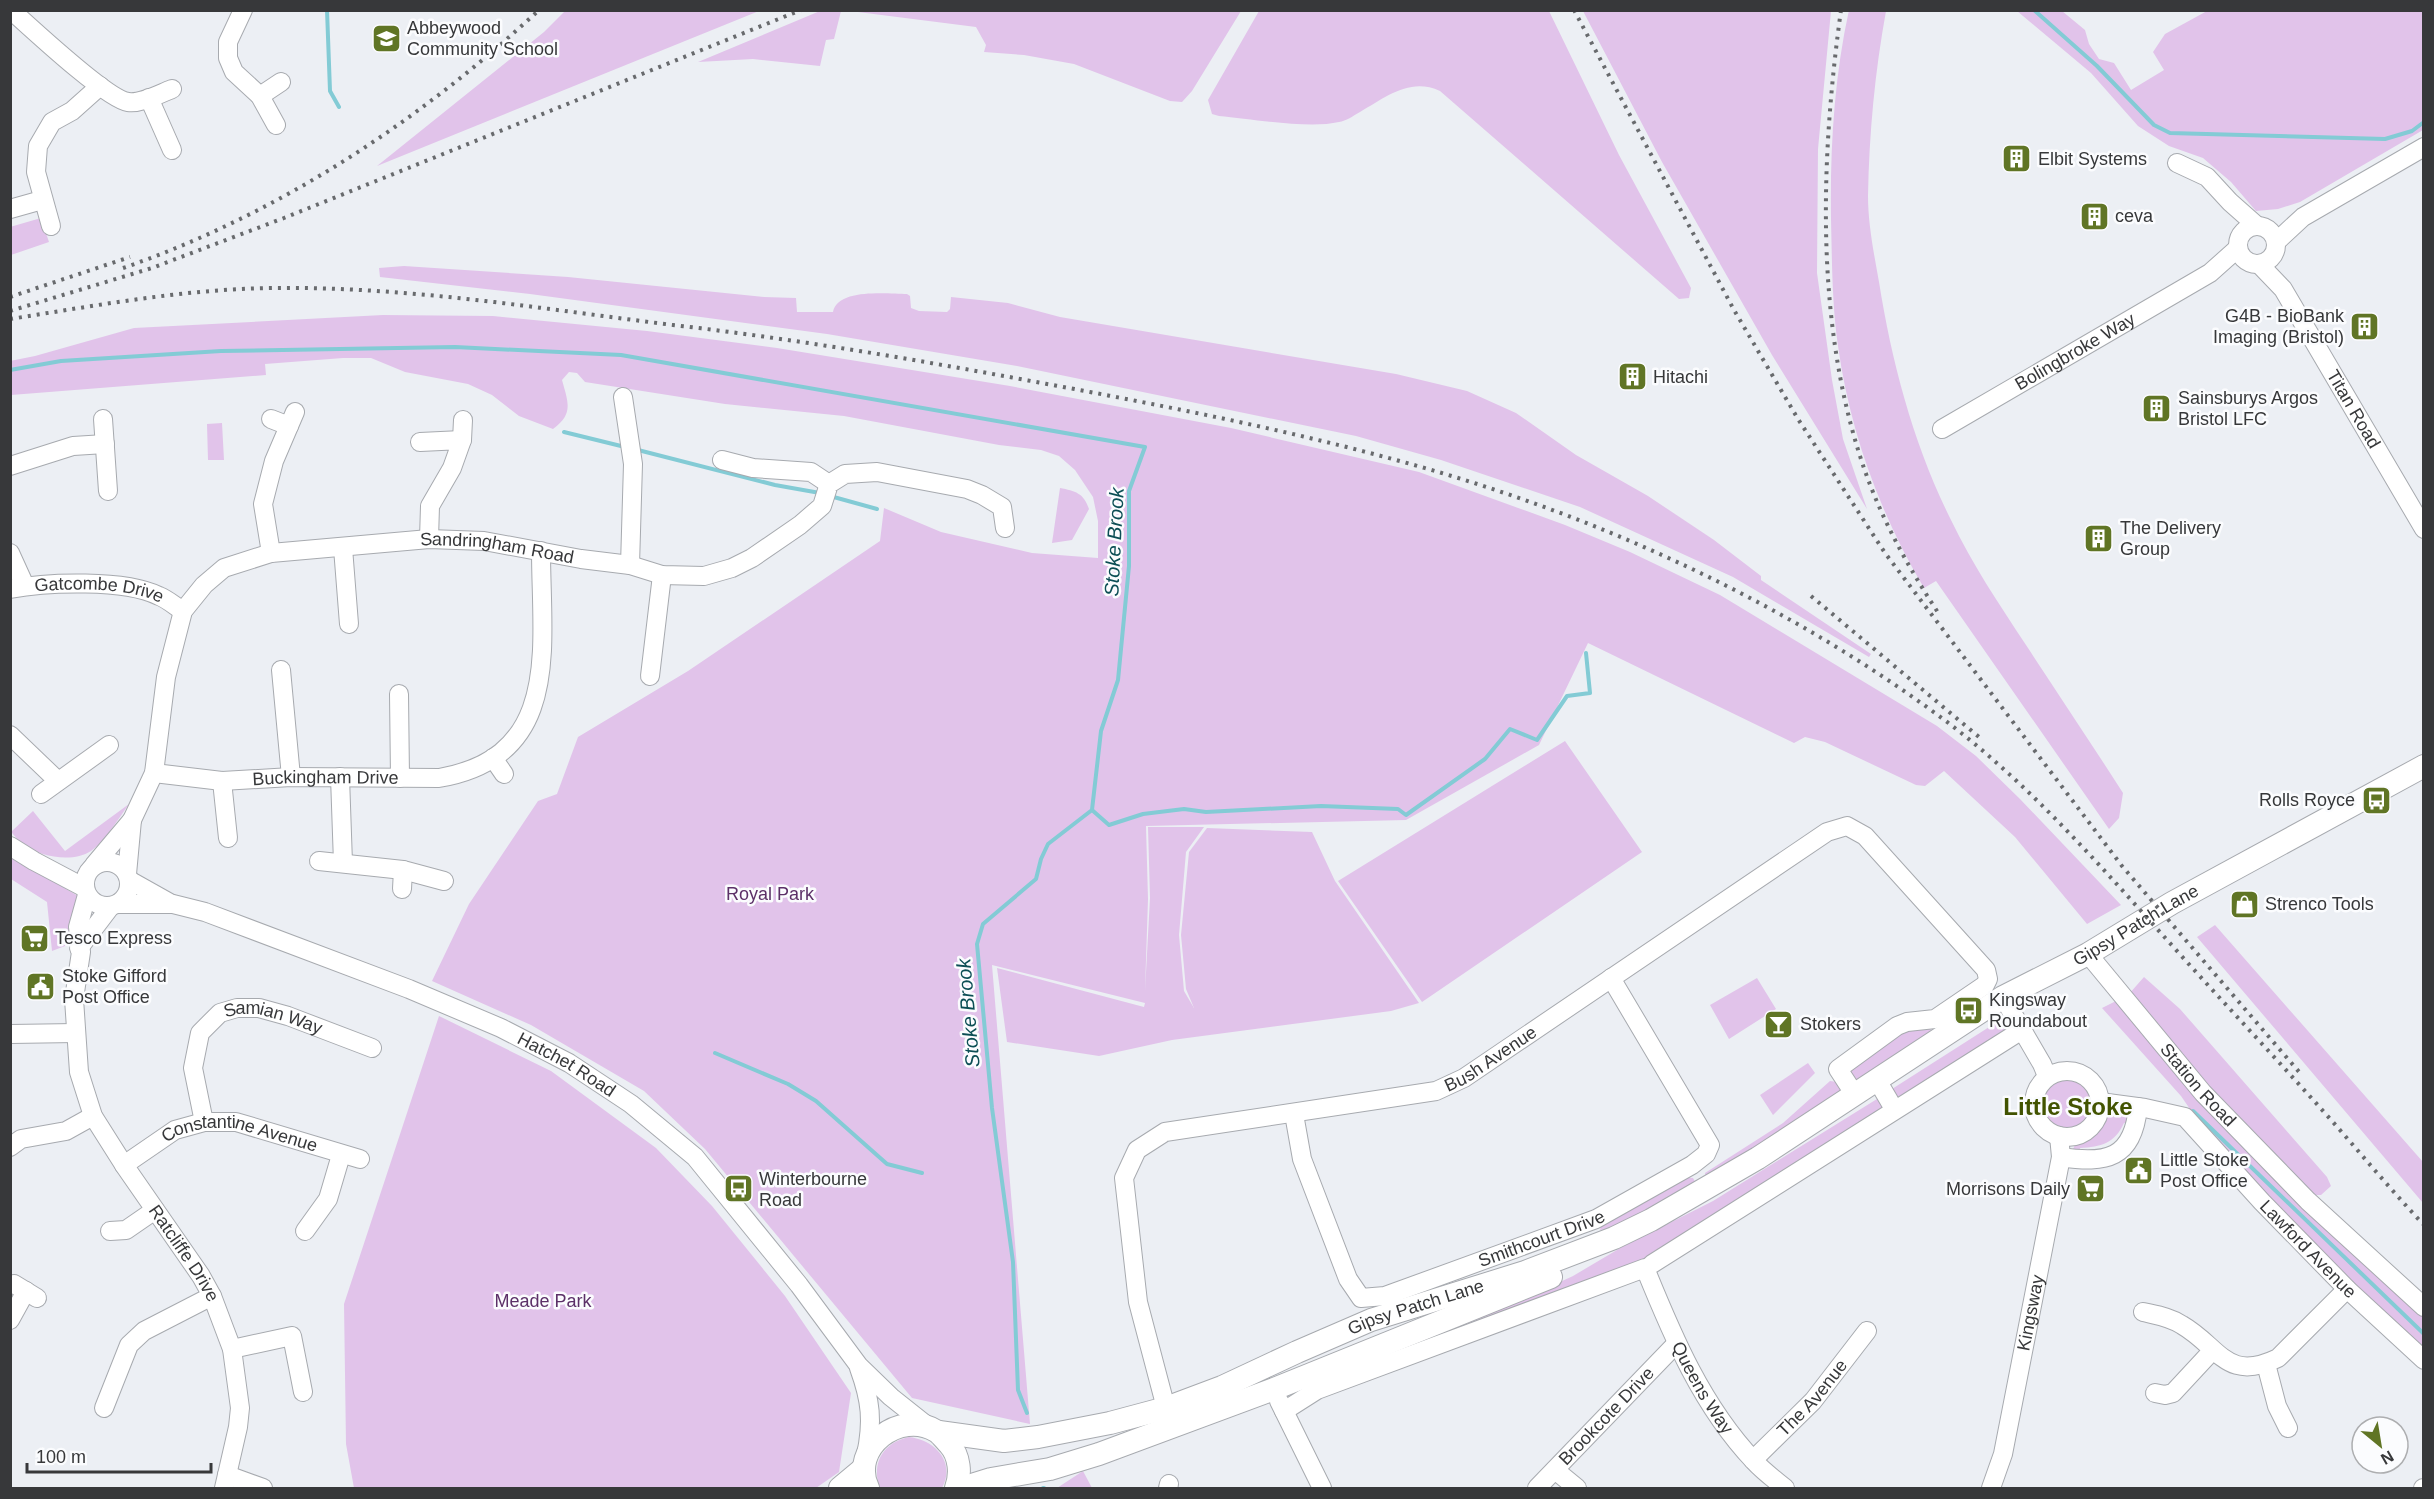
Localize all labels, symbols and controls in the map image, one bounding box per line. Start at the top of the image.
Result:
place label: Abbeywood Community School [407,18,558,59]
school or university icon: Abbeywood Community School [370,22,402,54]
building icon: Elbit Systems [2001,143,2033,175]
place label: Elbit Systems [2038,149,2147,169]
building icon: ceva [2078,200,2110,232]
place label: ceva [2115,206,2154,226]
place label: G4B - BioBank Imaging (Bristol) [2213,306,2345,347]
street label: Bolingbroke Way [2012,309,2139,394]
building icon: G4B - BioBank Imaging (Bristol) [2349,310,2381,342]
building icon: Hitachi [1616,361,1648,393]
street label: Titan Road [2323,366,2384,452]
place label: Hitachi [1653,367,1708,387]
place label: Sainsburys Argos Bristol LFC [2178,388,2318,429]
building icon: Sainsburys Argos Bristol LFC [2141,392,2173,424]
water label: Stoke Brook [1100,486,1128,597]
place label: The Delivery Group [2120,518,2221,559]
building icon: The Delivery Group [2083,522,2115,554]
street label: Sandringham Road [419,529,576,567]
street label: Gatcombe Drive [34,573,167,607]
street label: Buckingham Drive [252,767,399,789]
bus stop icon: Rolls Royce [2360,784,2392,816]
place label: Rolls Royce [2259,790,2355,810]
street label: Gipsy Patch Lane [2070,881,2202,970]
park label: Royal Park [726,884,815,904]
shop icon: Strenco Tools [2228,888,2260,920]
place label: Strenco Tools [2265,894,2374,914]
supermarket icon: Tesco Express [18,922,50,954]
place label: Tesco Express [55,928,172,948]
water label: Stoke Brook [952,957,984,1068]
place label: Stoke Gifford Post Office [62,966,167,1007]
public building icon: Stoke Gifford Post Office [25,970,57,1002]
place label: Kingsway Roundabout [1989,990,2087,1031]
bus stop icon: Kingsway Roundabout [1952,994,1984,1026]
street label: Samian Way [221,998,325,1038]
bar icon: Stokers [1763,1008,1795,1040]
place label: Stokers [1800,1014,1861,1034]
street label: Bush Avenue [1441,1022,1540,1096]
street label: Hatchet Road [514,1028,619,1101]
street label: Station Road [2156,1039,2240,1131]
district label: Little Stoke [2003,1093,2133,1120]
street label: Constantine Avenue [158,1112,320,1156]
place label: Little Stoke Post Office [2160,1150,2249,1191]
public building icon: Little Stoke Post Office [2123,1154,2155,1186]
place label: Winterbourne Road [759,1169,867,1210]
bus stop icon: Winterbourne Road [722,1173,754,1205]
supermarket icon: Morrisons Daily [2075,1173,2107,1205]
place label: Morrisons Daily [1946,1179,2070,1199]
street label: Lawford Avenue [2256,1196,2360,1302]
street label: Ratcliffe Drive [145,1201,223,1305]
street label: Smithcourt Drive [1476,1206,1608,1271]
street label: Kingsway [2013,1273,2048,1352]
street label: Gipsy Patch Lane [1345,1275,1486,1339]
park label: Meade Park [494,1291,593,1311]
street label: Queens Way [1668,1338,1737,1438]
street label: The Avenue [1773,1356,1851,1440]
street label: Brookcote Drive [1555,1363,1658,1469]
north arrow [2350,1415,2410,1475]
scale bar [27,1436,212,1474]
text: 100 m [36,1447,86,1467]
text: N [2378,1447,2397,1468]

